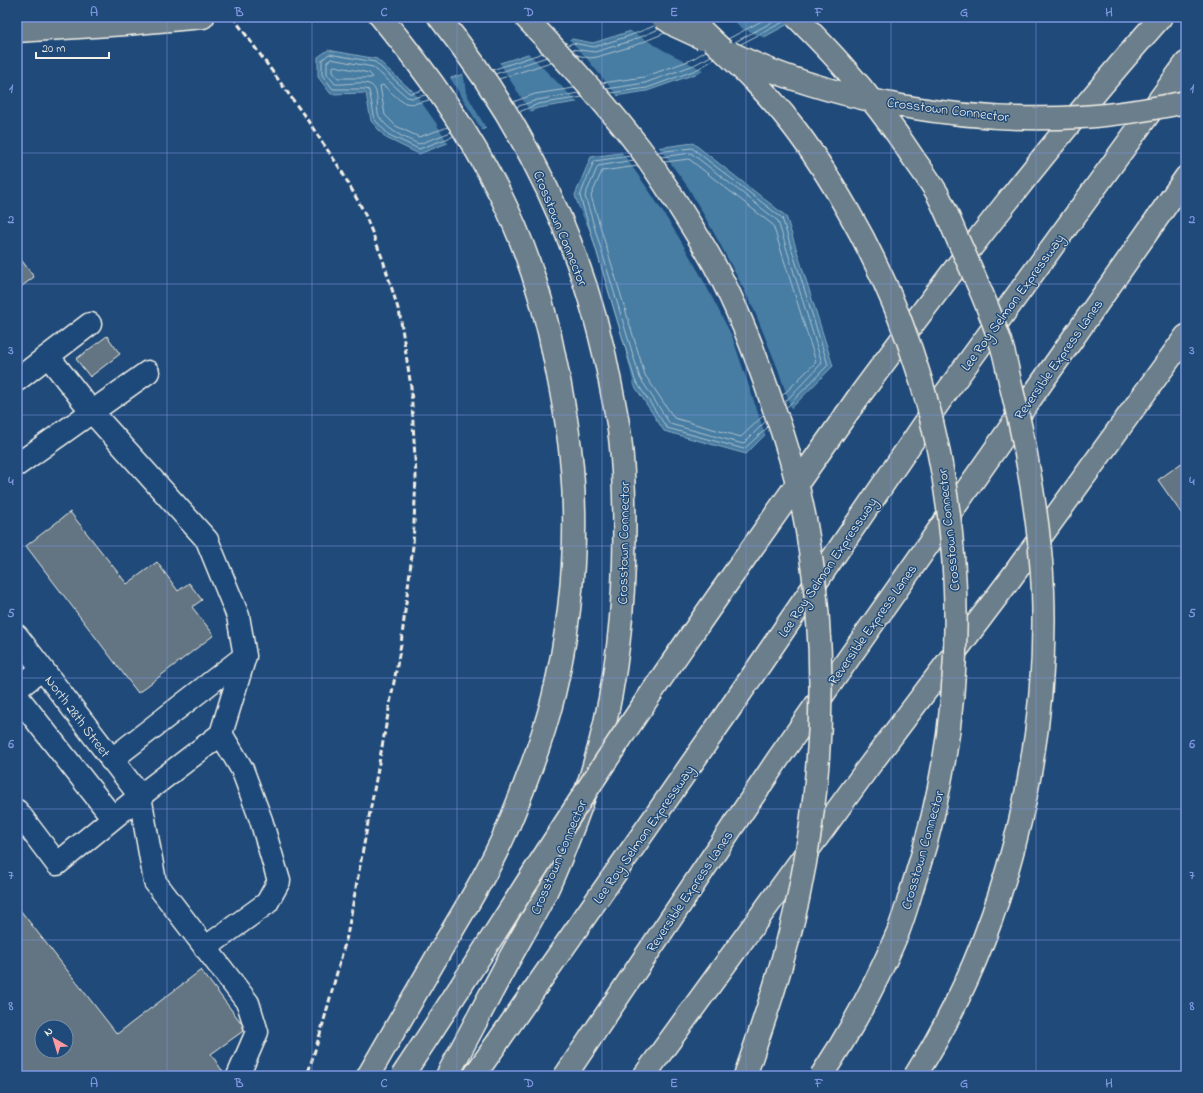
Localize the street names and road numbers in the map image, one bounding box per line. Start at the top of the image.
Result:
street label: Crosstown Connector [886,93,1011,128]
street label: Crosstown Connector [527,168,593,290]
street label: Lee Roy Selmon Expressway [956,230,1071,377]
street label: Reversible Express Lanes [1010,295,1109,424]
street label: Crosstown Connector [933,467,966,592]
street label: Crosstown Connector [613,481,636,605]
street label: Lee Roy Selmon Expressway [773,493,884,643]
street label: Reversible Express Lanes [824,560,923,689]
street label: North 28th Street [39,671,115,763]
street label: Lee Roy Selmon Expressway [588,761,701,909]
street label: Crosstown Connector [896,788,951,912]
street label: Crosstown Connector [526,796,593,918]
street label: Reversible Express Lanes [642,827,739,957]

